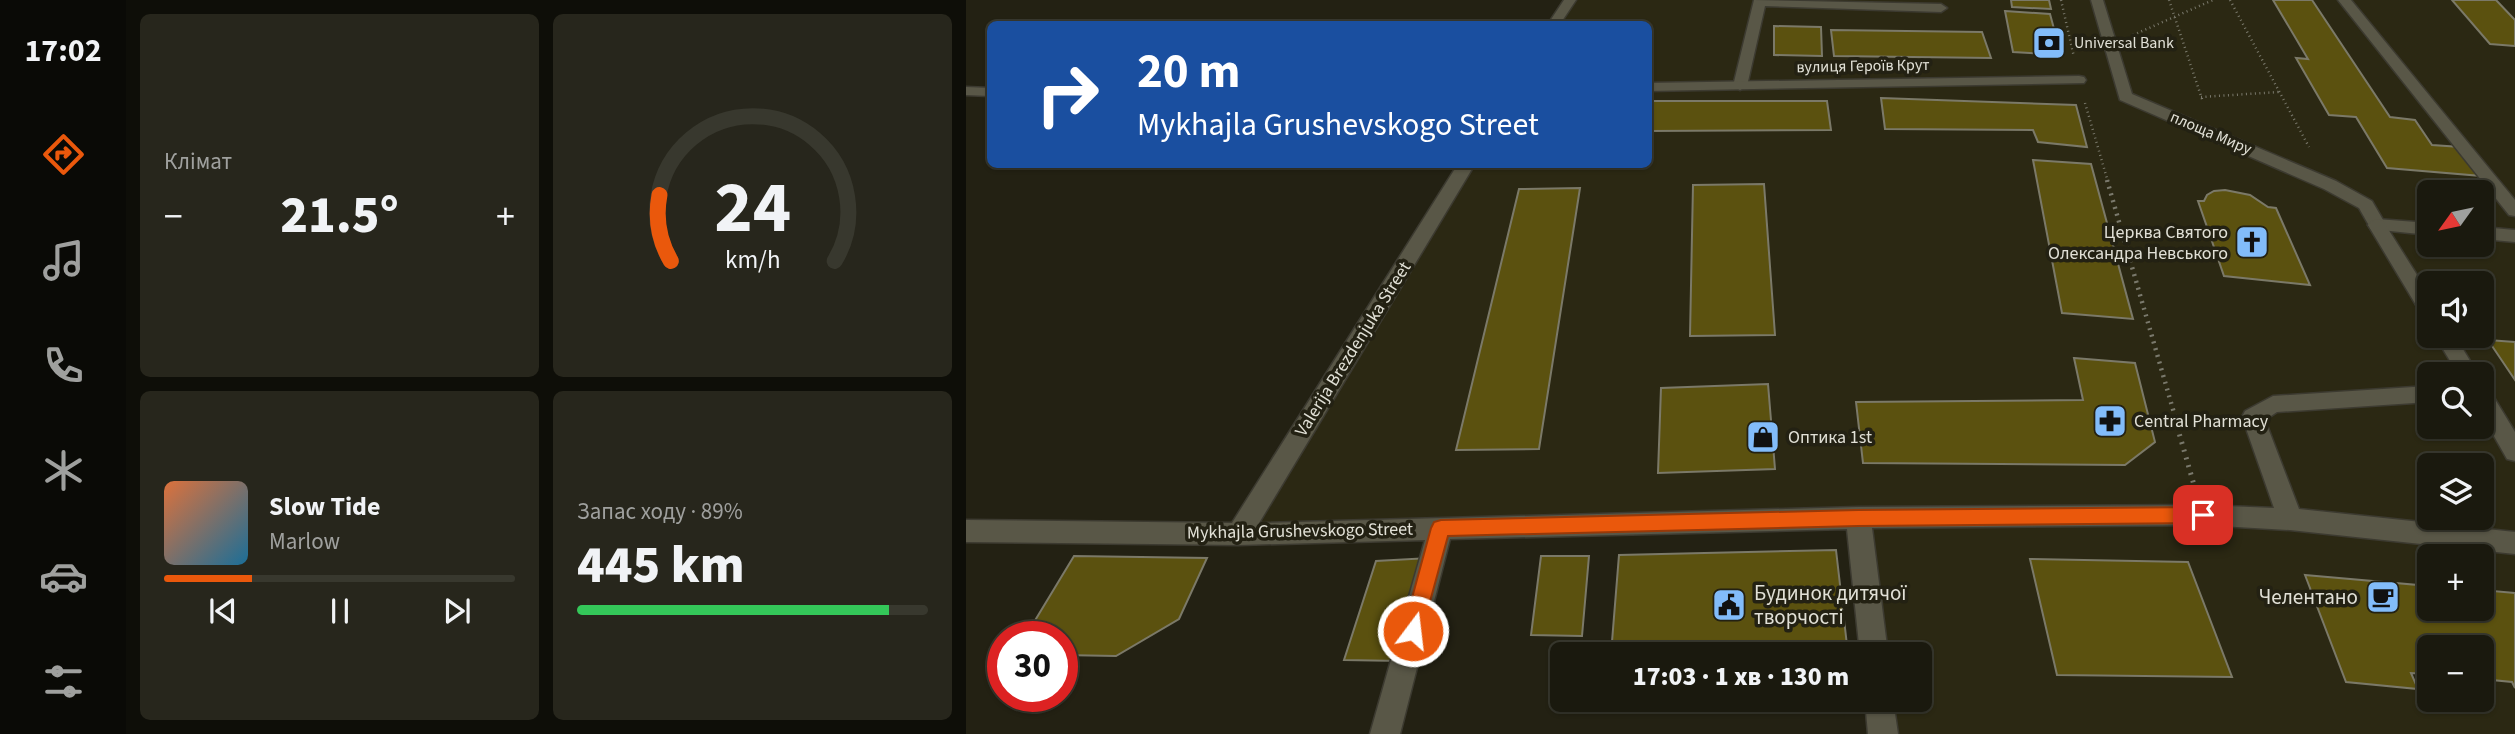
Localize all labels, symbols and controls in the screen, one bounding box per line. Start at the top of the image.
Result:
bank icon: Universal Bank [2030,24,2068,62]
text: 17:02 [24,28,102,74]
place label: Universal Bank [2074,32,2174,54]
text: 20 m [1137,37,1241,107]
icon: right [1022,49,1113,140]
street label: вулиця Героїв Крут [1796,54,1930,78]
text: Mykhajla Grushevskogo Street [1137,102,1539,148]
street label: площа Миру [2167,106,2256,160]
icon: directions [39,130,88,179]
text: Клімат [164,145,232,178]
text: 24 [714,157,791,261]
text: 21.5° [280,179,399,253]
north arrow [2417,180,2494,257]
map controls [2417,180,2494,712]
text: − [164,190,183,244]
text: + [496,190,515,244]
place label: Церква Святого Олександра Невського [2048,220,2228,266]
church icon: Церква Святого Олександра Невського [2233,223,2271,261]
icon: music [39,236,88,285]
text: km/h [725,242,780,278]
street label: Valerija Brezdenjuka Street [1289,257,1417,441]
button: sound [2417,271,2494,348]
icon: phone [39,341,88,390]
button: search [2417,362,2494,439]
pharmacy icon: Central Pharmacy [2091,402,2129,440]
place label: Central Pharmacy [2134,409,2269,434]
shop icon: Оптика 1st [1744,418,1782,456]
place label: Оптика 1st [1788,425,1872,450]
icon: climate [39,446,88,495]
button: layers [2417,453,2494,530]
pin [2173,485,2233,545]
text: Slow Tide [269,488,380,525]
text: Запас ходу · 89% [577,495,743,528]
icon: arrive [2184,496,2222,534]
street label: Mykhajla Grushevskogo Street [1187,517,1413,545]
text: Marlow [269,525,340,558]
text: 445 km [577,529,745,603]
button: + [2417,544,2494,621]
icon: car [39,552,88,601]
place label: Будинок дитячої творчості [1754,578,1907,632]
cafe icon: Челентано [2364,578,2402,616]
place label: Челентано [2259,582,2358,612]
public building icon: Будинок дитячої творчості [1710,586,1748,624]
icon: previous [204,592,242,630]
icon: pause [321,592,359,630]
icon: next [438,592,476,630]
position arrow [1376,594,1450,668]
speed limit sign: 30 [987,621,1078,712]
button: − [2417,635,2494,712]
icon: filters [39,657,88,706]
text: 17:03 · 1 хв · 130 m [1633,658,1849,695]

